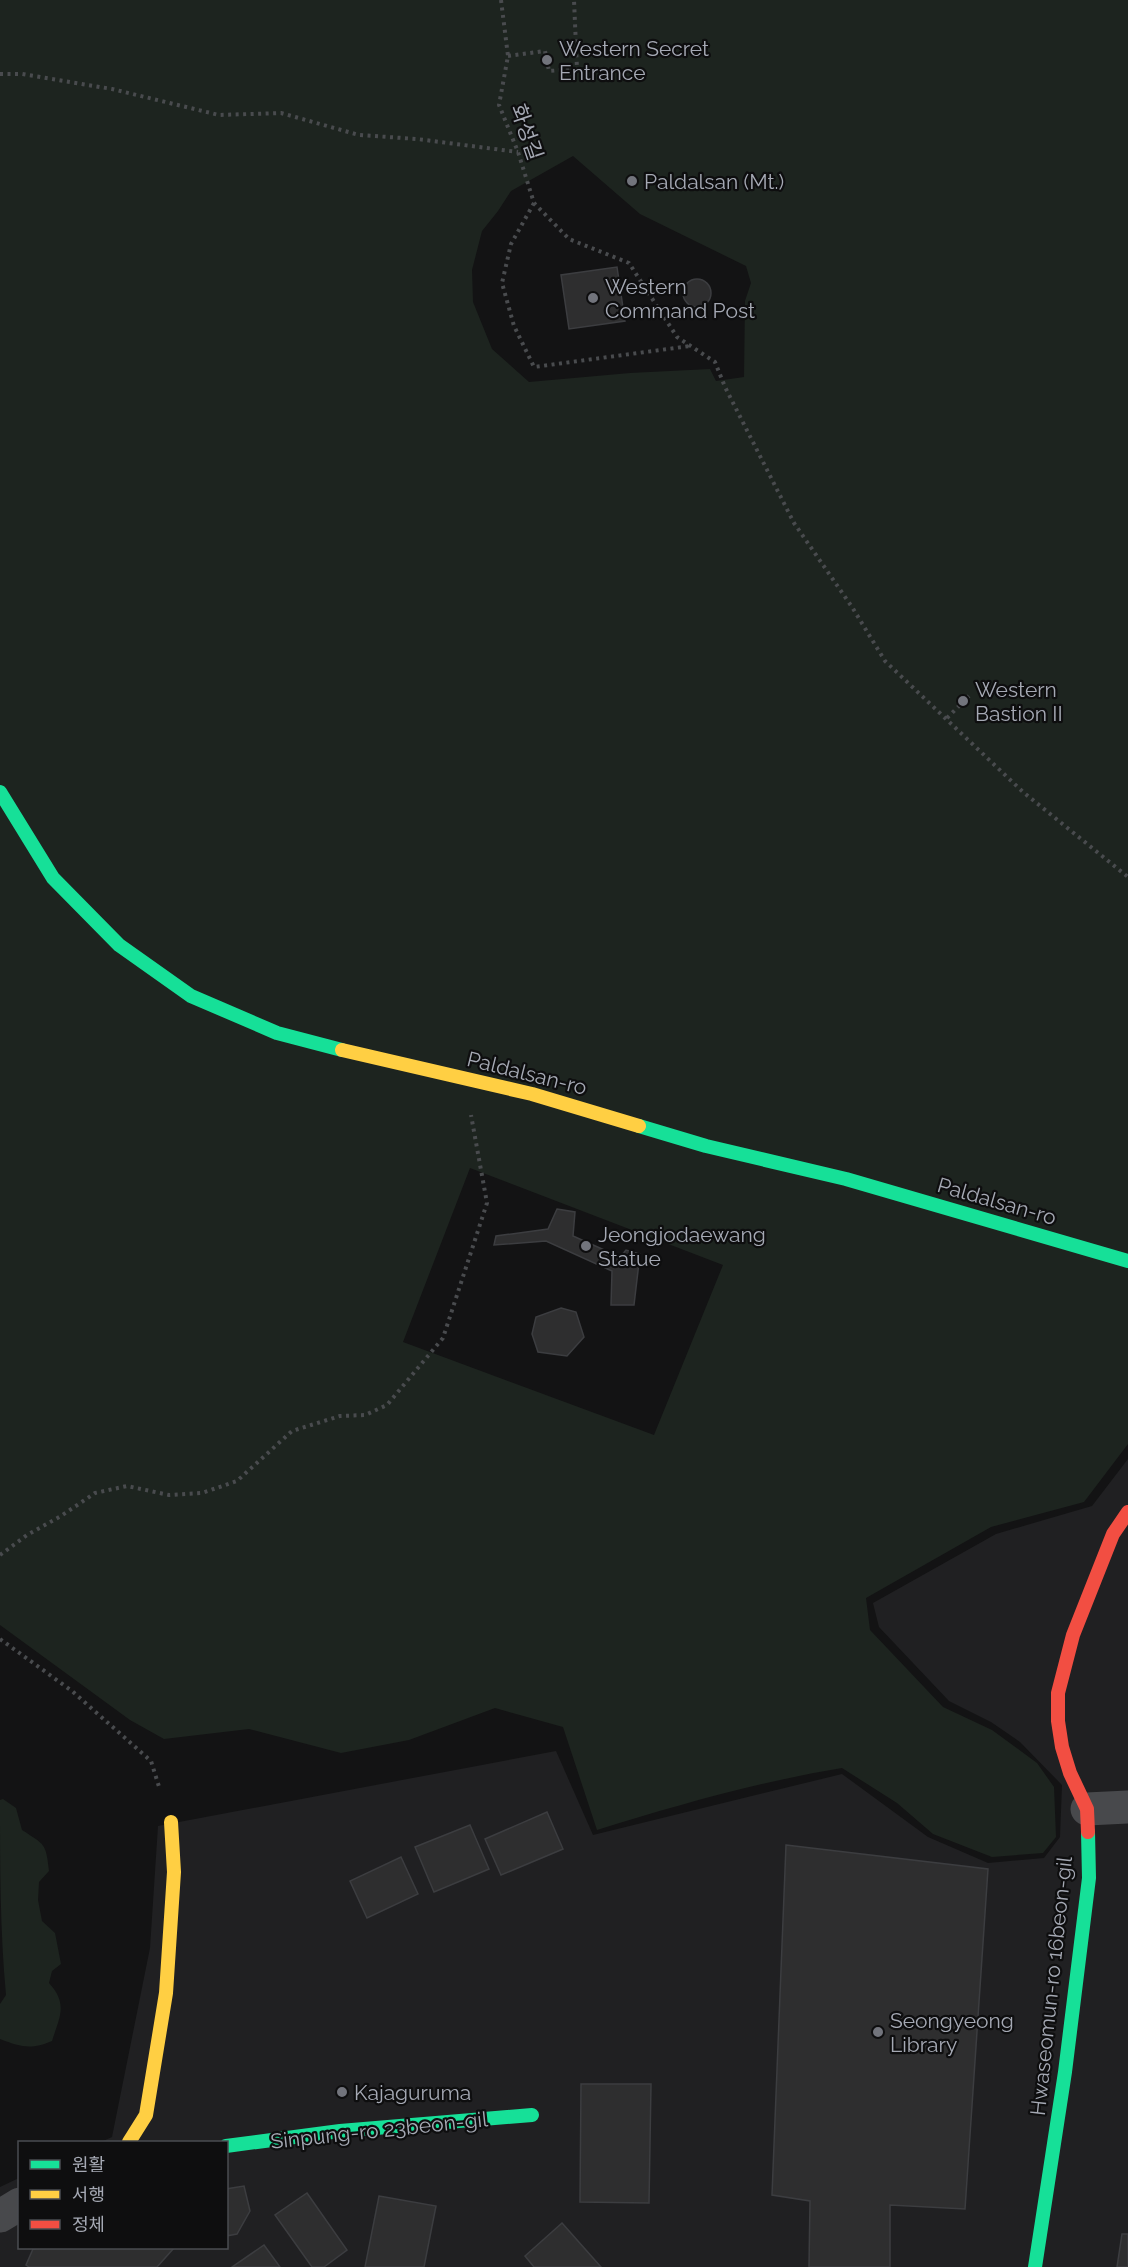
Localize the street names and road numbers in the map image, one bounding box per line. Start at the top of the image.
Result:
street label: 화성길 [506,101,548,163]
street label: Paldalsan-ro [465,1046,589,1100]
street label: Paldalsan-ro [935,1172,1059,1230]
street label: Hwaseomun-ro 16beon-gil [1025,1855,1077,2117]
street label: Sinpung-ro 23beon-gil [269,2106,489,2154]

